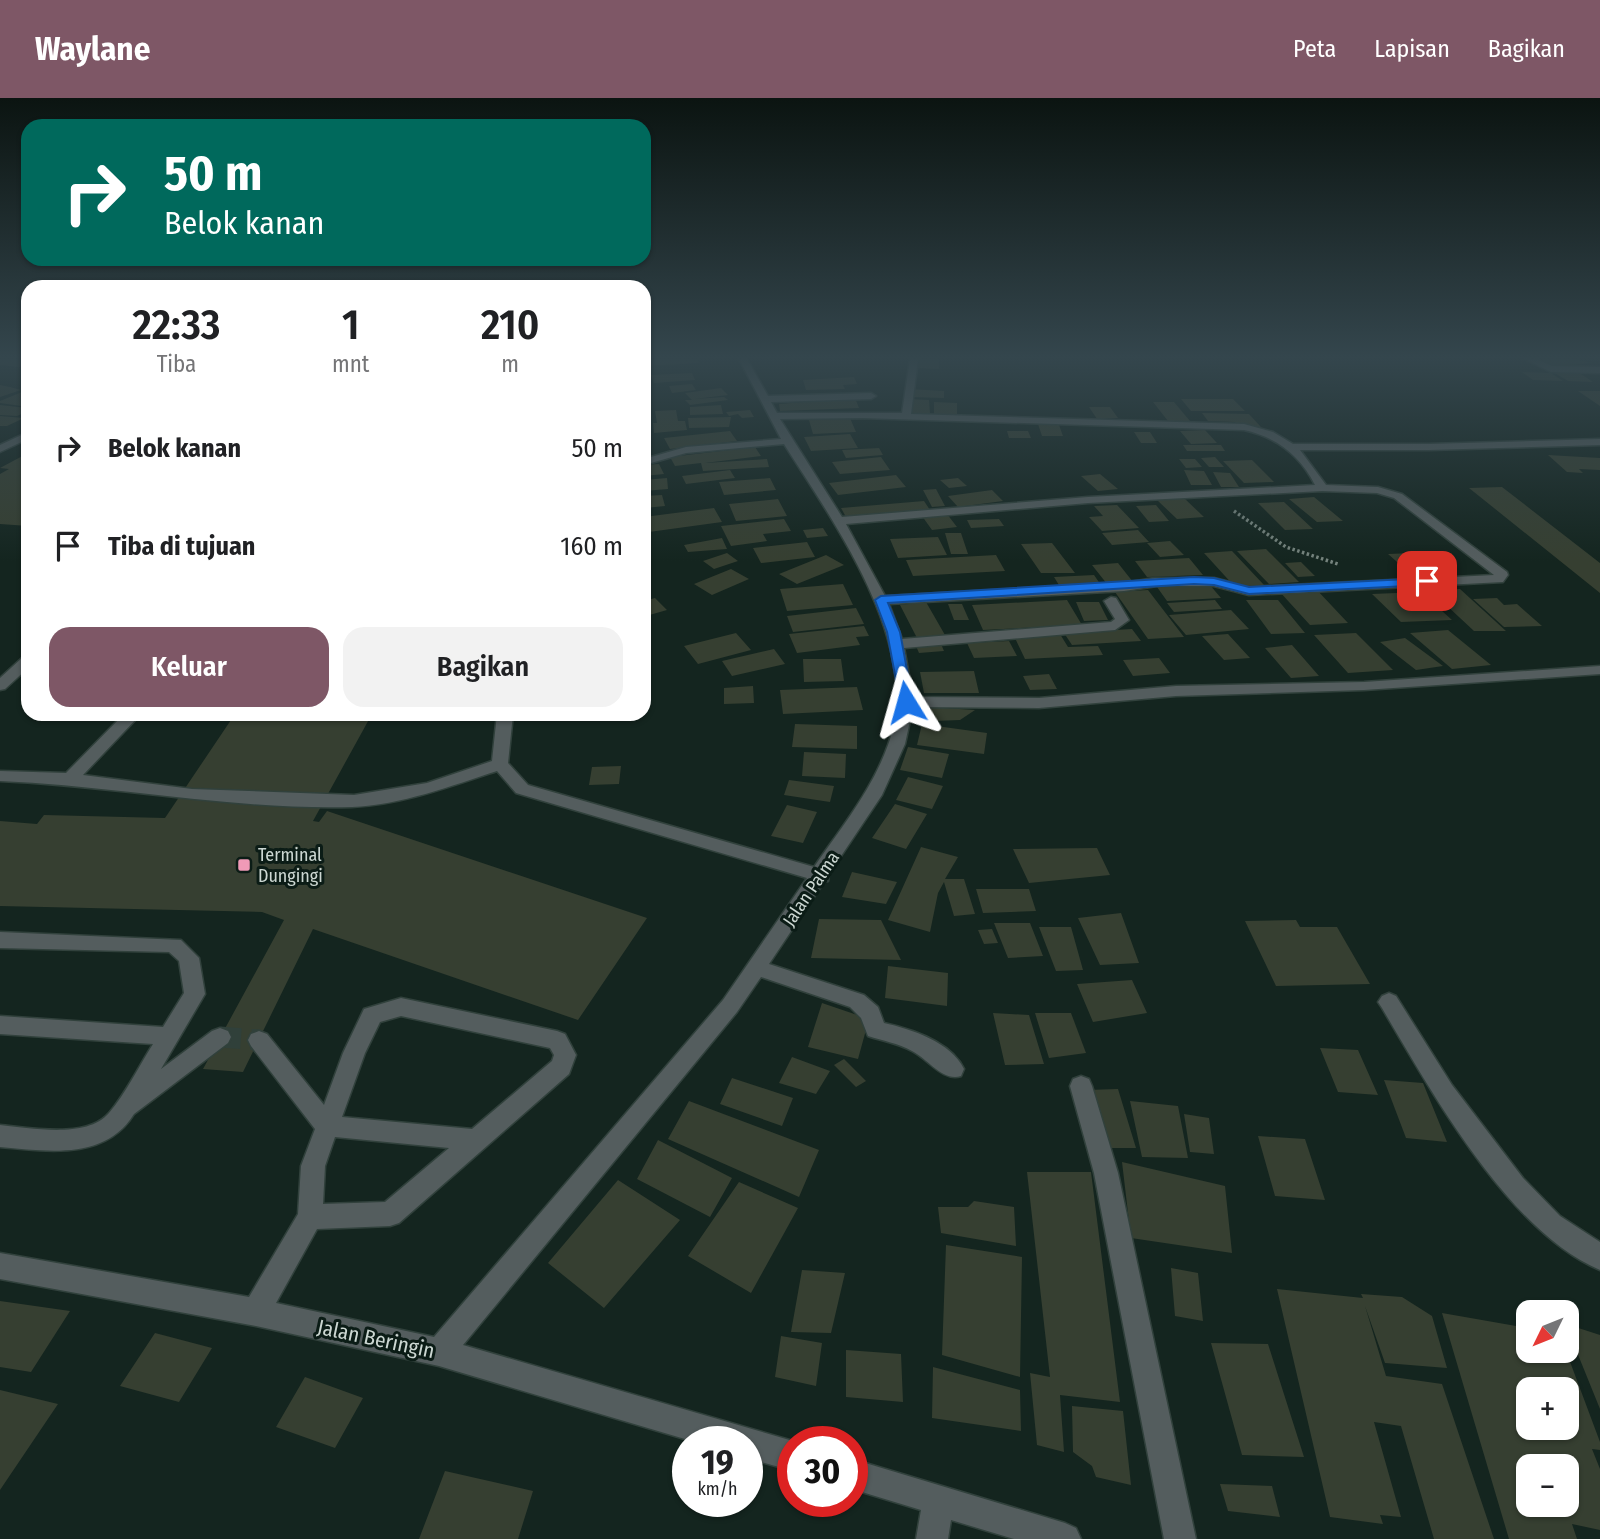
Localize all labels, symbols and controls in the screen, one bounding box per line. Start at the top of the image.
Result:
text: Waylane [35,29,150,69]
text: Peta [1293,35,1336,63]
text: Lapisan [1374,35,1450,63]
text: Bagikan [1488,35,1565,63]
text: 50 m [164,144,262,203]
icon: right [49,147,140,238]
text: Belok kanan [164,204,324,242]
text: 22:33 [133,300,221,350]
text: 1 [342,300,359,350]
text: 210 [481,300,539,350]
text: Tiba [157,350,196,378]
text: mnt [332,350,369,378]
text: m [501,350,519,378]
icon: right [49,429,87,467]
text: Belok kanan [108,433,241,464]
text: 50 m [571,433,623,464]
icon: arrive [49,527,87,565]
text: Tiba di tujuan [108,531,255,562]
text: 160 m [560,531,623,562]
pin [1397,551,1457,611]
icon: arrive [1408,562,1446,600]
button: Keluar [49,627,329,707]
button: Bagikan [343,627,623,707]
position arrow [869,665,943,739]
place label: Terminal Dungingi [258,844,323,887]
street label: Jalan Palma [778,847,844,931]
marker: Terminal Dungingi [236,857,252,873]
north arrow [1516,1300,1578,1363]
map controls [1516,1300,1579,1517]
street label: Jalan Beringin [315,1314,437,1364]
button: + [1516,1377,1579,1440]
speed limit sign: 30 [777,1426,868,1517]
text: 19 [701,1441,734,1483]
button: − [1516,1454,1579,1517]
text: km/h [697,1478,738,1500]

